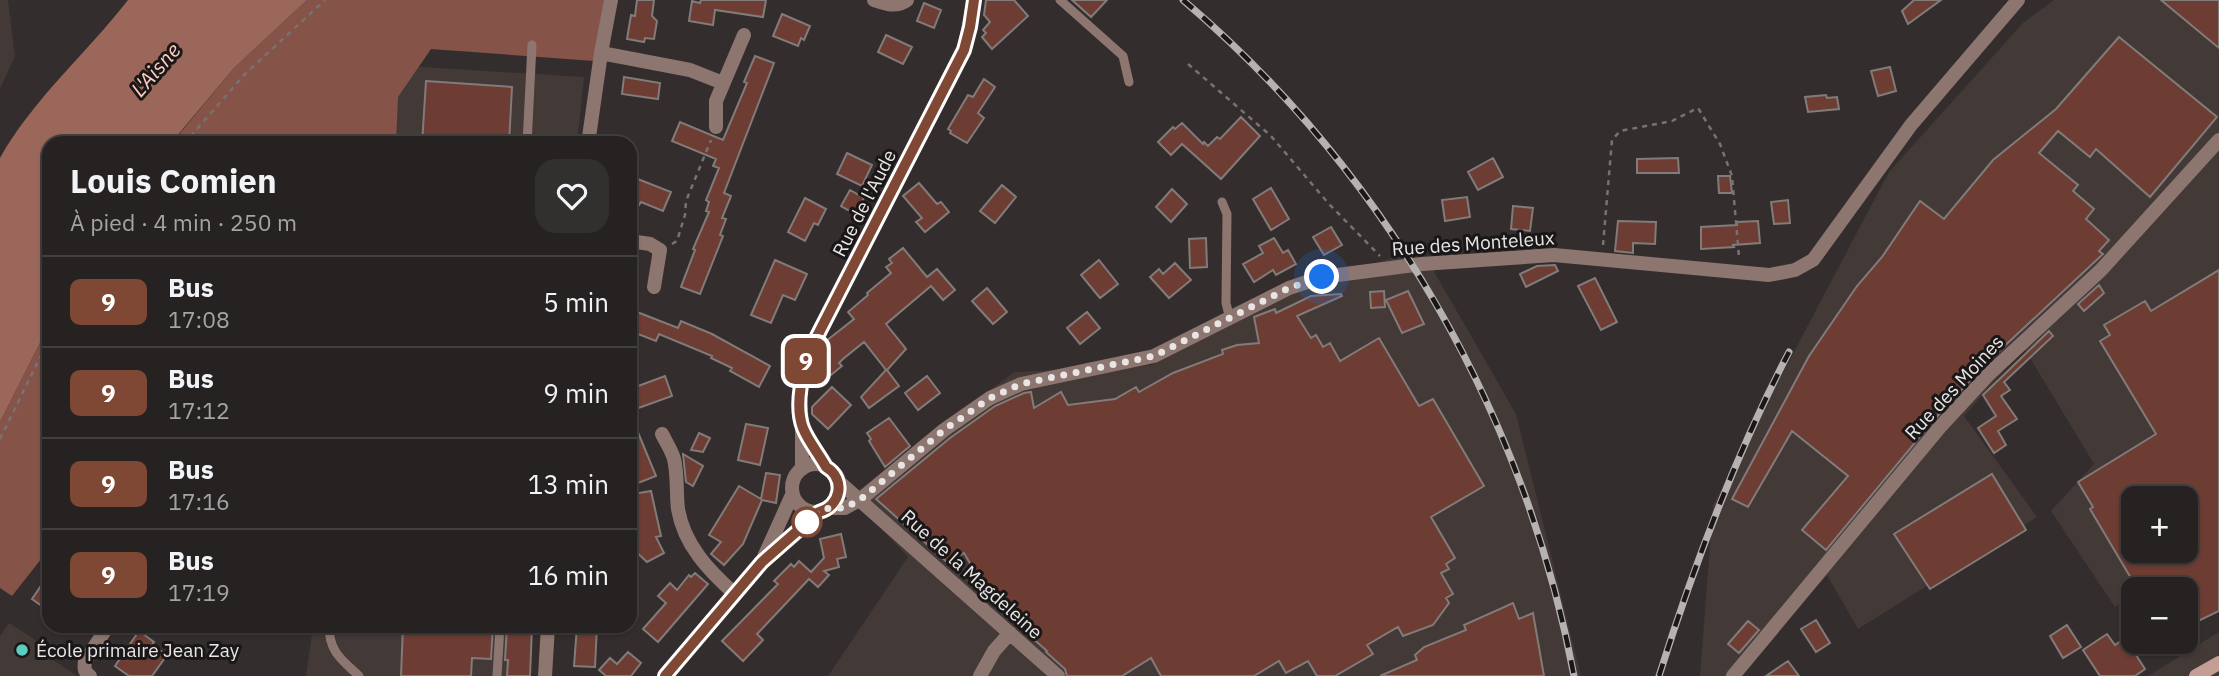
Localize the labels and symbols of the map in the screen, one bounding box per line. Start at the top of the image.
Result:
water label: L'Aisne [124,36,186,102]
street label: Rue de l'Aude [827,145,901,261]
street label: Rue des Monteleux [1391,225,1555,261]
your location [1304,259,1339,294]
street label: Rue des Moines [1899,330,2009,444]
line badge: 9 [783,338,829,384]
street label: Rue de la Magdeleine [896,504,1048,644]
unlabelled marker [792,507,822,537]
place label: École primaire Jean Zay [36,638,240,662]
marker: École primaire Jean Zay [14,642,30,658]

